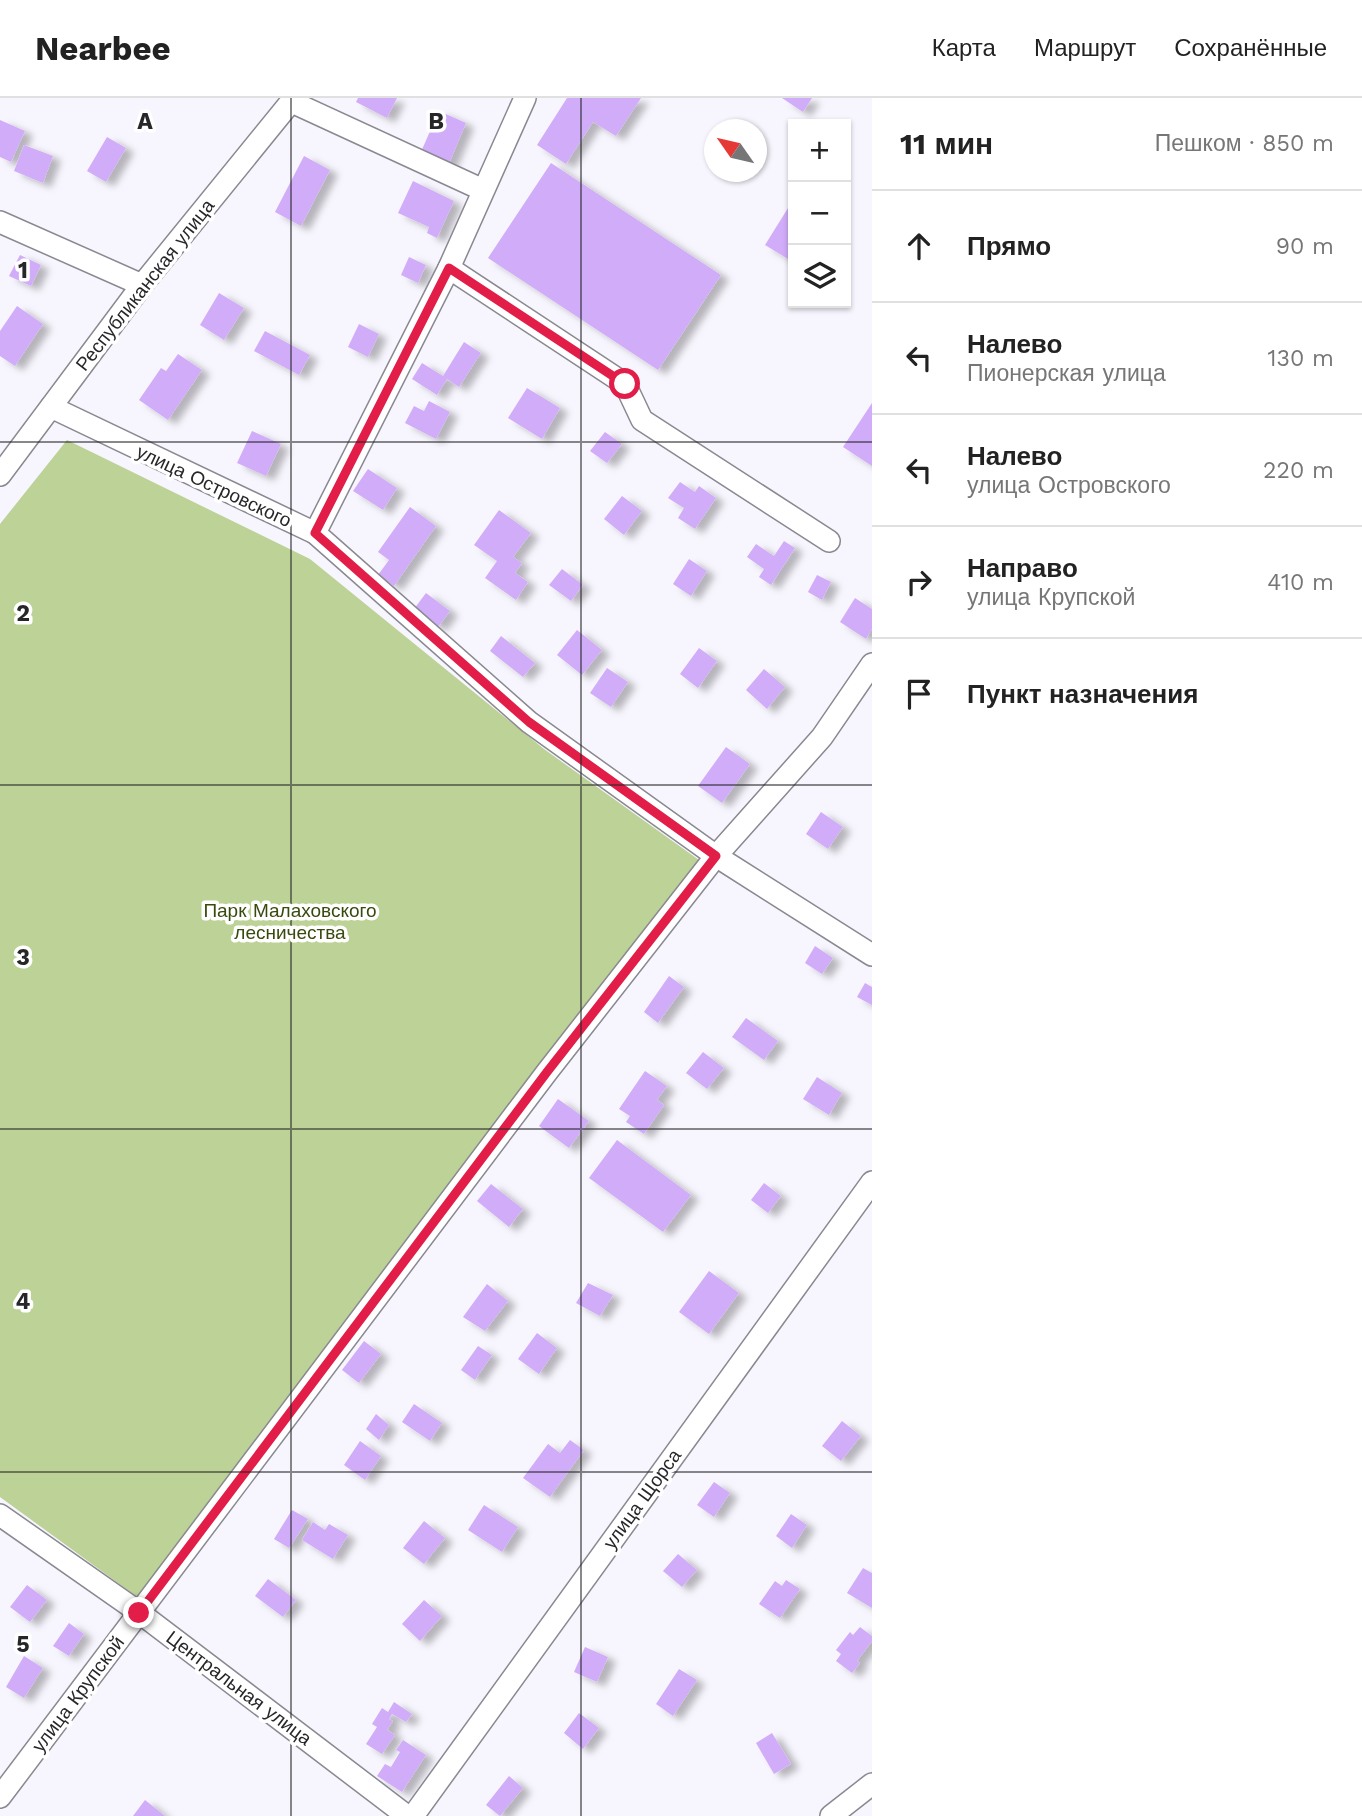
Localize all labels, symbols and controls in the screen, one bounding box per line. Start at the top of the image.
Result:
text: Nearbee [35,29,171,68]
text: Карта [932,34,996,62]
text: Маршрут [1034,34,1136,62]
text: Сохранённые [1174,34,1327,62]
text: A [137,108,153,135]
text: B [428,108,444,135]
north arrow [704,119,767,182]
map controls [788,119,851,308]
button: + [788,119,851,182]
text: 11 мин [900,126,993,161]
text: Пешком · 850 m [1155,130,1334,157]
button: − [788,182,851,245]
street label: Республиканская улица [71,194,219,375]
icon: ahead [900,227,938,265]
text: Прямо [967,231,1051,261]
text: 90 m [1276,233,1334,260]
button: layers [788,245,851,308]
text: 1 [18,257,28,284]
text: Налево [967,329,1062,359]
icon: left [900,339,938,377]
text: 130 m [1268,345,1334,372]
text: Пионерская улица [967,360,1166,387]
route start [609,368,640,399]
street label: улица Островского [133,440,295,532]
text: Налево [967,441,1062,471]
icon: left [900,451,938,489]
text: 220 m [1263,457,1334,484]
text: улица Островского [967,472,1171,499]
text: Направо [967,553,1078,583]
icon: right [900,563,938,601]
text: 410 m [1267,569,1334,596]
text: улица Крупской [967,584,1135,611]
text: 2 [16,600,30,627]
icon: arrive [900,675,938,713]
text: Пункт назначения [967,679,1198,709]
park label: Парк Малаховского лесничества [203,899,377,944]
text: 3 [16,944,30,971]
text: 4 [16,1288,31,1315]
street label: улица Щорса [598,1444,686,1553]
route end [123,1597,154,1628]
street label: Центральная улица [162,1626,317,1750]
text: 5 [16,1631,30,1658]
street label: улица Крупской [27,1632,129,1756]

